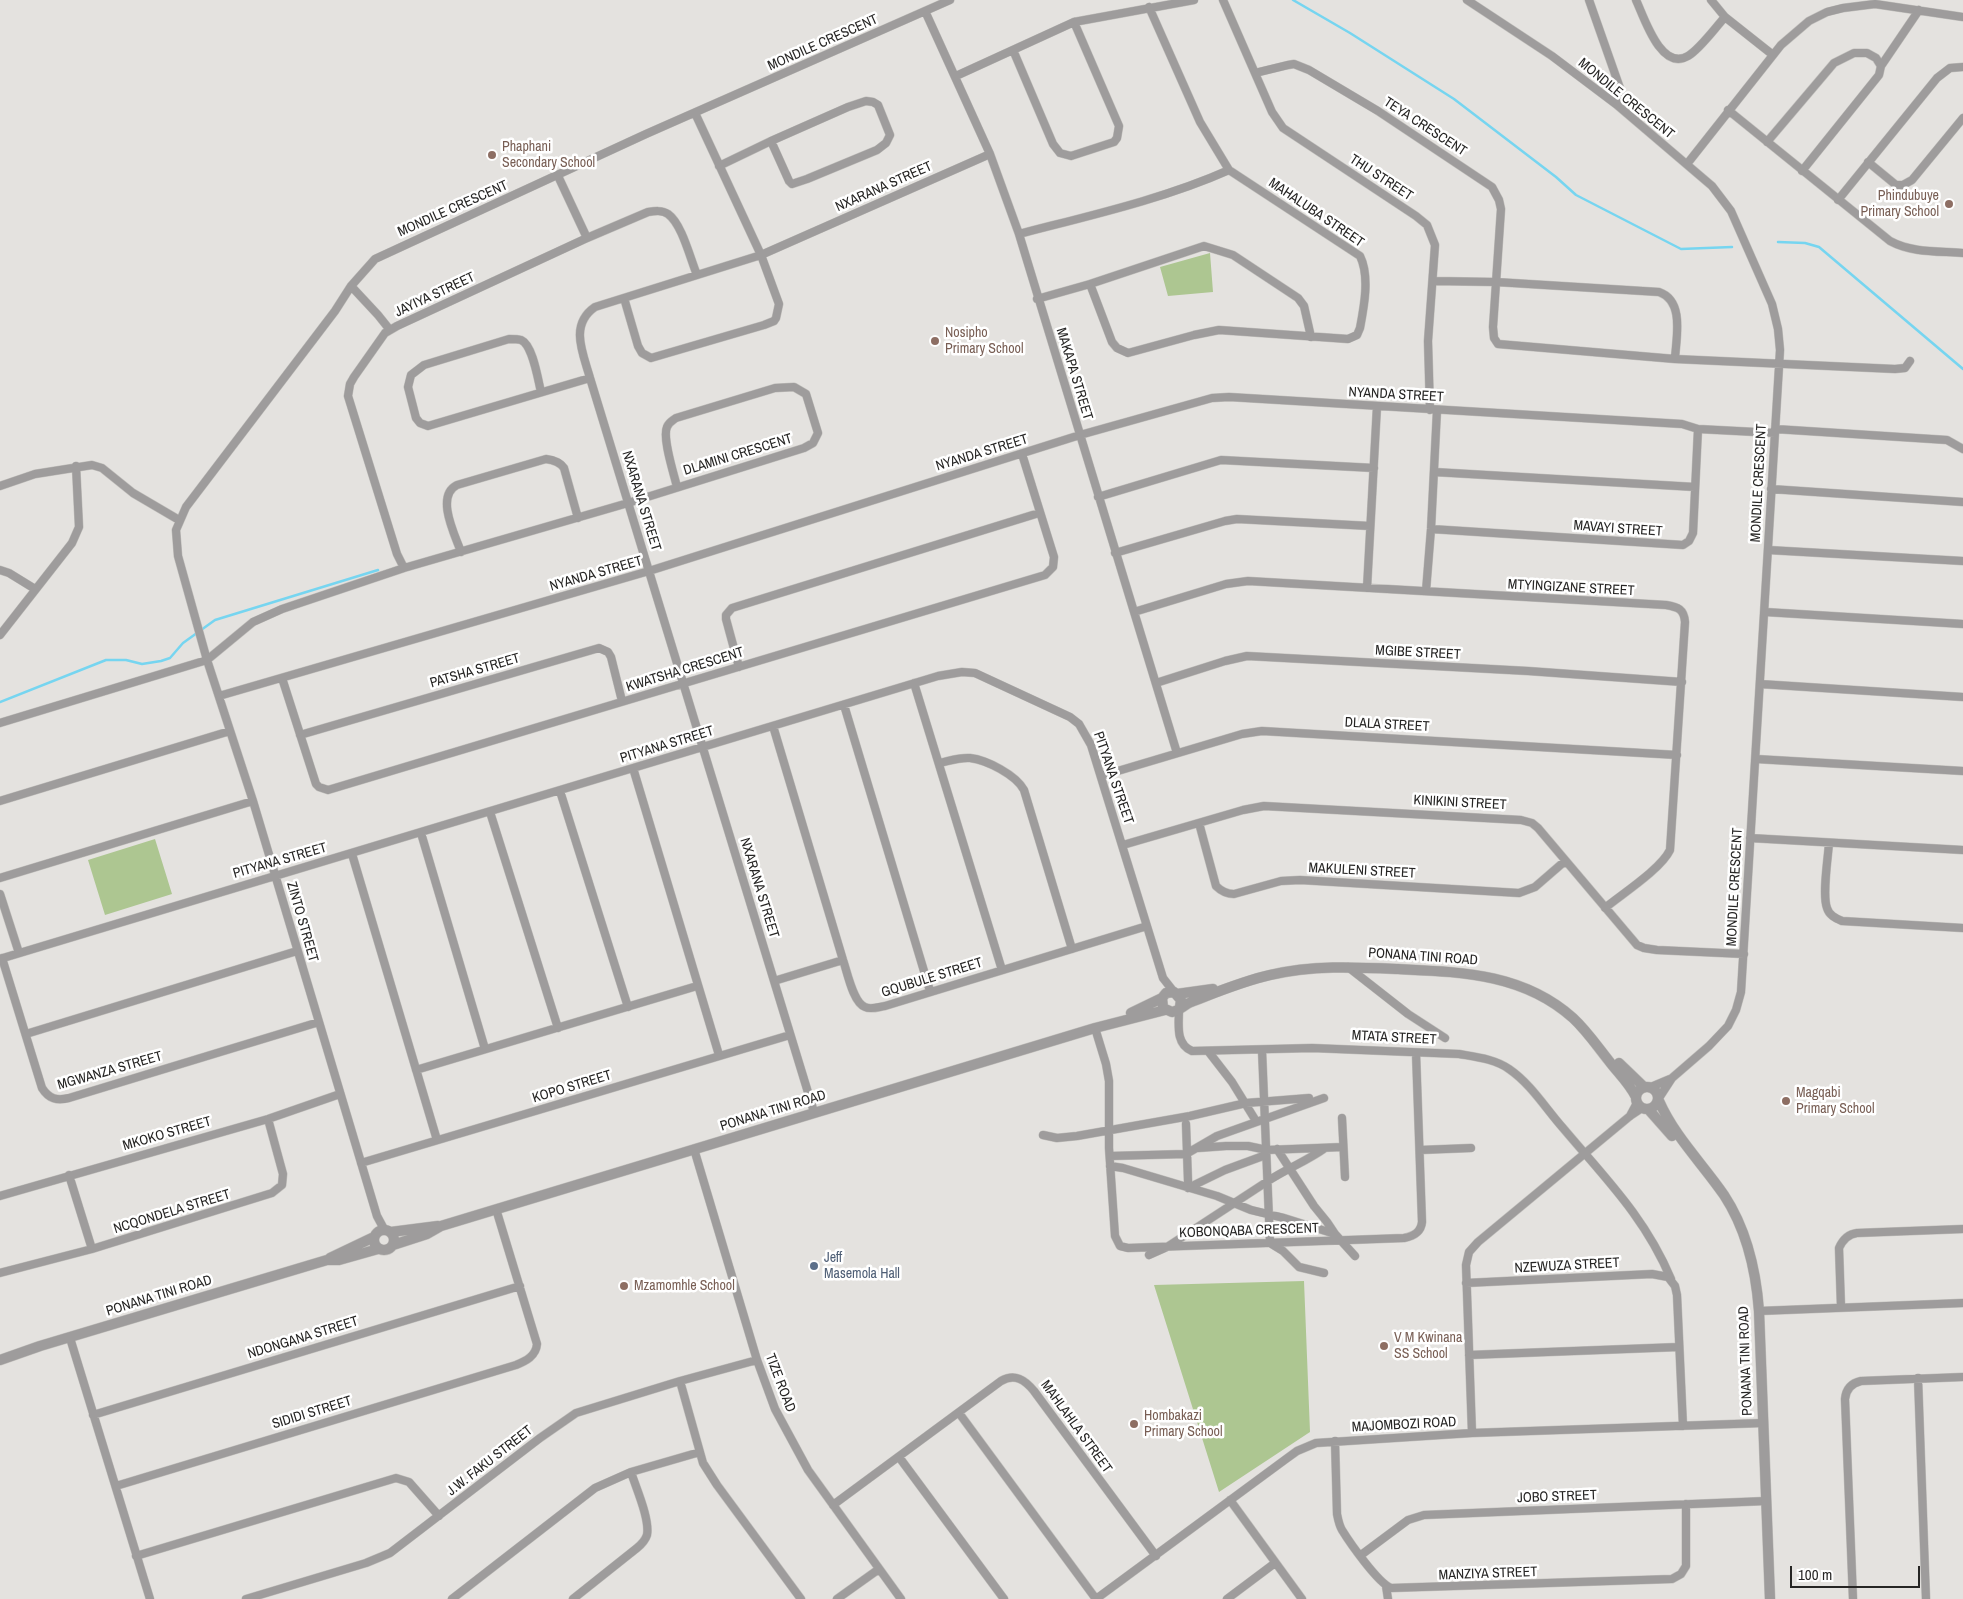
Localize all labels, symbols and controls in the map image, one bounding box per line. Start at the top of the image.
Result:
street label: MONDILE CRESCENT [765,11,881,75]
street label: MONDILE CRESCENT [1575,55,1677,143]
street label: TEYA CRESCENT [1380,94,1470,160]
place label: Phaphani Secondary School [502,139,595,172]
marker: Phaphani Secondary School [486,149,498,161]
street label: THU STREET [1346,151,1416,205]
street label: NXARANA STREET [833,158,935,216]
street label: MAHALUBA STREET [1265,175,1367,251]
street label: MONDILE CRESCENT [395,177,511,241]
place label: Phindubuye Primary School [1861,188,1939,220]
marker: Phindubuye Primary School [1943,198,1955,210]
street label: JAYIYA STREET [392,269,478,321]
place label: Nosipho Primary School [945,325,1023,358]
street label: MAKAPA STREET [1052,326,1096,422]
marker: Nosipho Primary School [929,335,941,347]
street label: NYANDA STREET [1348,384,1444,406]
street label: MONDILE CRESCENT [1748,423,1770,543]
street label: DLAMINI CRESCENT [682,430,794,480]
street label: NYANDA STREET [934,431,1030,475]
street label: NXARANA STREET [618,449,664,553]
street label: MAVAYI STREET [1573,518,1663,540]
street label: NYANDA STREET [548,553,644,595]
street label: MTYINGIZANE STREET [1507,576,1635,600]
street label: MGIBE STREET [1375,642,1461,664]
street label: KWATSHA CRESCENT [624,644,746,696]
street label: PATSHA STREET [428,650,522,692]
street label: DLALA STREET [1344,714,1430,736]
street label: PITYANA STREET [618,723,716,767]
street label: PITYANA STREET [1089,730,1137,826]
street label: KINIKINI STREET [1413,792,1507,814]
street label: MONDILE CRESCENT [1724,827,1746,947]
street label: NXARANA STREET [736,836,782,940]
street label: PITYANA STREET [231,840,329,882]
street label: MAKULENI STREET [1308,860,1416,882]
street label: ZINTO STREET [283,880,321,964]
street label: PONANA TINI ROAD [1368,945,1478,969]
street label: GQUBULE STREET [880,955,984,1001]
street label: MTATA STREET [1351,1027,1437,1049]
street label: MGWANZA STREET [56,1048,164,1094]
street label: KOPO STREET [530,1067,614,1107]
place label: Magqabi Primary School [1796,1085,1874,1118]
street label: PONANA TINI ROAD [718,1087,828,1135]
marker: Magqabi Primary School [1780,1095,1792,1107]
street label: MKOKO STREET [121,1113,213,1155]
street label: NCQONDELA STREET [112,1186,232,1238]
street label: KOBONQABA CRESCENT [1179,1220,1319,1242]
place label: Jeff Masemola Hall [824,1250,900,1282]
street label: NZEWUZA STREET [1514,1255,1620,1277]
marker: Jeff Masemola Hall [808,1260,820,1272]
street label: PONANA TINI ROAD [104,1272,214,1320]
place label: Mzamomhle School [634,1278,735,1294]
marker: Mzamomhle School [618,1280,630,1292]
street label: PONANA TINI ROAD [1736,1306,1756,1416]
street label: NDONGANA STREET [246,1313,360,1363]
place label: V M Kwinana SS School [1394,1330,1462,1362]
marker: V M Kwinana SS School [1378,1340,1390,1352]
street label: TIZE ROAD [761,1351,799,1415]
street label: MAHLAHLA STREET [1037,1377,1115,1477]
street label: SIDIDI STREET [270,1393,354,1433]
place label: Hombakazi Primary School [1144,1408,1222,1440]
street label: MAJOMBOZI ROAD [1351,1414,1457,1436]
marker: Hombakazi Primary School [1128,1418,1140,1430]
street label: J.W. FAKU STREET [444,1422,536,1500]
street label: JOBO STREET [1517,1487,1597,1507]
scale bar [1793,1556,1923,1588]
street label: MANZIYA STREET [1438,1564,1538,1584]
text: 100 m [1798,1564,1832,1585]

